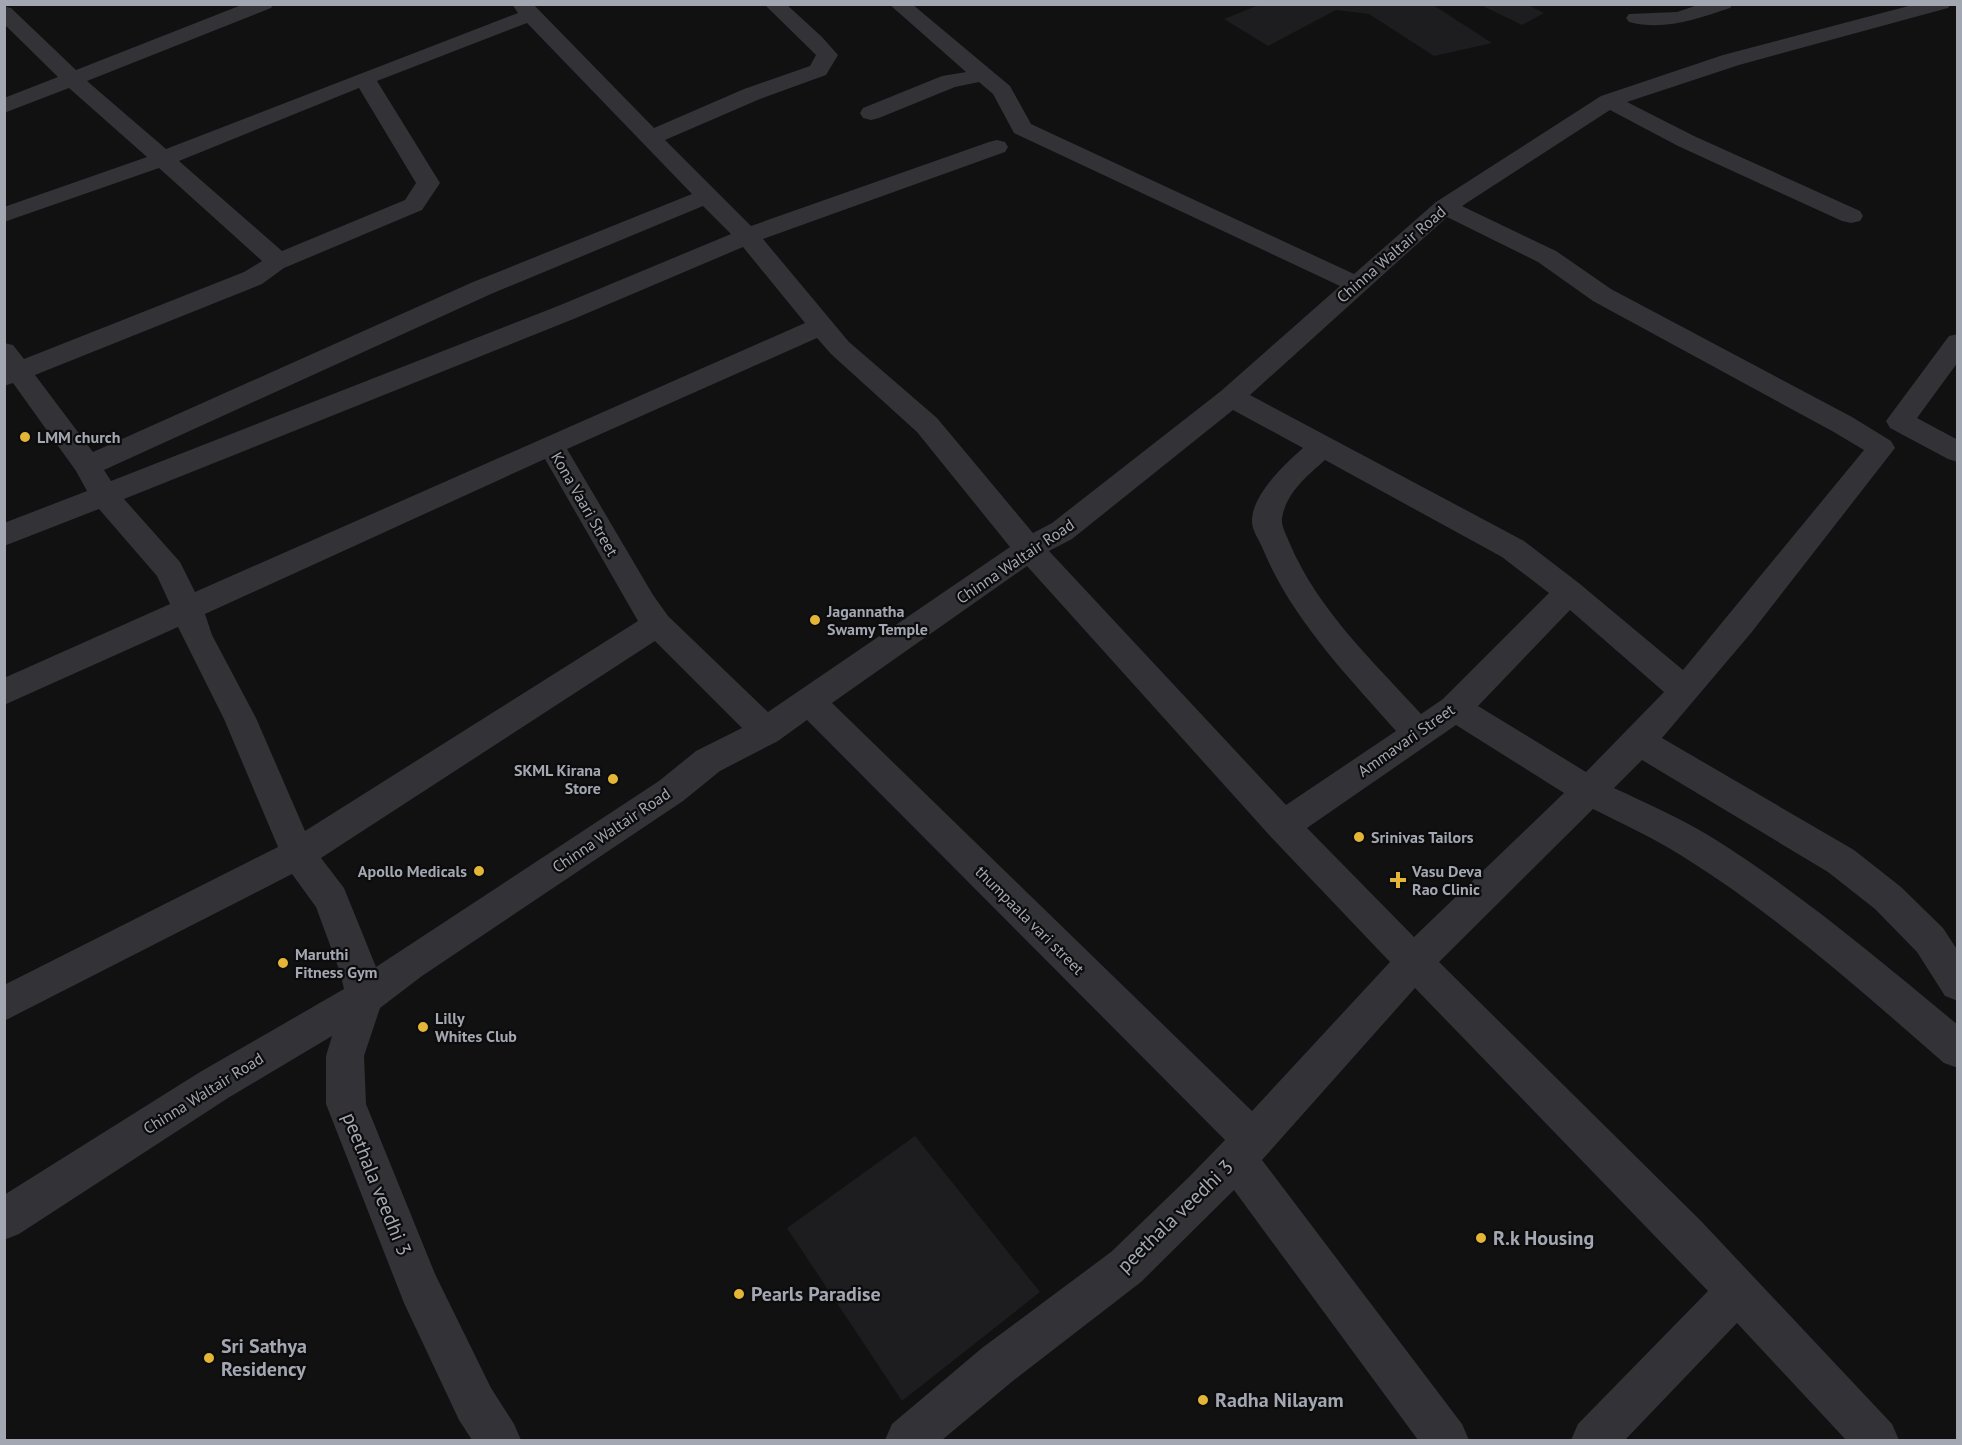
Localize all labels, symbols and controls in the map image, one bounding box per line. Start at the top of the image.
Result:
street label: Chinna Waltair Road [1332,201,1450,307]
place label: LMM church [37,427,120,447]
marker: LMM church [18,430,32,444]
street label: Kona Vaari Street [547,448,623,560]
street label: Chinna Waltair Road [952,514,1078,608]
place label: Jagannatha Swamy Temple [826,601,928,639]
marker: Jagannatha Swamy Temple [808,613,822,627]
street label: Ammavari Street [1354,699,1459,781]
place label: SKML Kirana Store [514,760,601,798]
marker: SKML Kirana Store [606,772,620,786]
street label: Chinna Waltair Road [548,783,674,877]
place label: Srinivas Tailors [1371,827,1474,847]
marker: Srinivas Tailors [1352,830,1366,844]
place label: Apollo Medicals [358,861,467,881]
street label: thumpaala vari street [971,861,1089,979]
place label: Vasu Deva Rao Clinic [1411,861,1482,899]
marker: Apollo Medicals [472,864,486,878]
marker: Vasu Deva Rao Clinic [1389,871,1407,889]
place label: Maruthi Fitness Gym [295,944,378,982]
marker: Maruthi Fitness Gym [276,956,290,970]
place label: Lilly Whites Club [435,1008,517,1046]
marker: Lilly Whites Club [416,1020,430,1034]
street label: Chinna Waltair Road [139,1048,267,1138]
street label: peethala veedhi 3 [336,1109,418,1259]
street label: peethala veedhi 3 [1111,1154,1239,1278]
place label: R.k Housing [1493,1225,1594,1251]
marker: R.k Housing [1474,1231,1488,1245]
place label: Pearls Paradise [751,1281,881,1307]
marker: Pearls Paradise [732,1287,746,1301]
place label: Sri Sathya Residency [221,1333,307,1382]
marker: Sri Sathya Residency [202,1351,216,1365]
place label: Radha Nilayam [1215,1387,1344,1413]
marker: Radha Nilayam [1196,1393,1210,1407]

